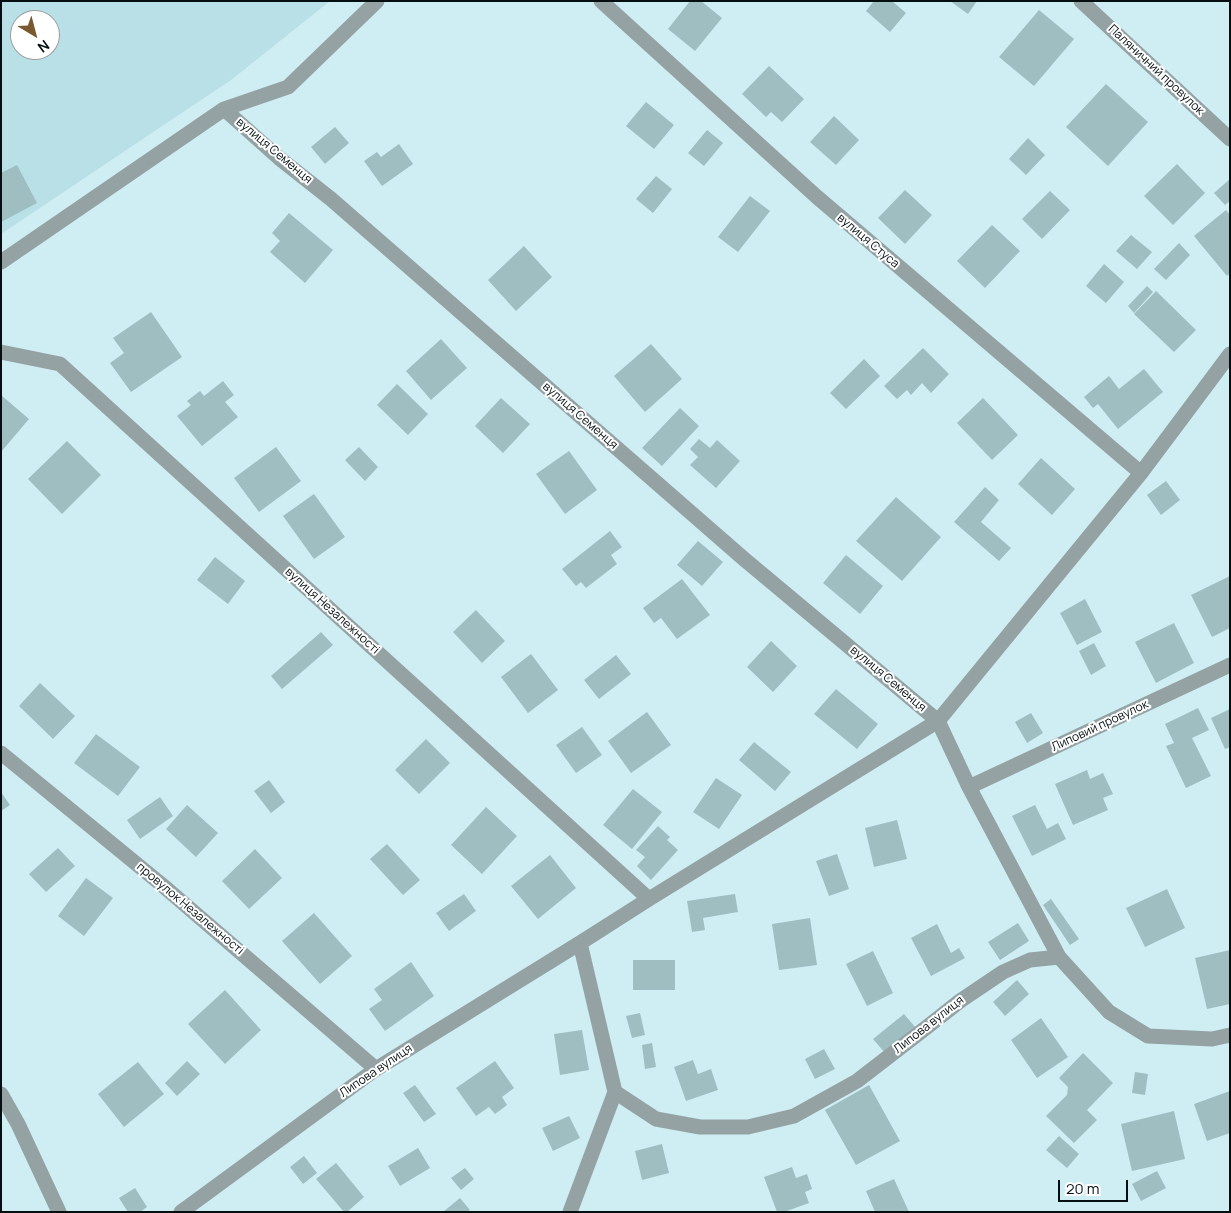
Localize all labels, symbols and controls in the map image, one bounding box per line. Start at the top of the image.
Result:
north arrow [10,10,60,60]
street label: Паляничний провулок [1105,22,1207,118]
text: N [34,36,53,57]
street label: вулиця Семенця [233,115,315,187]
street label: вулиця Стуса [834,211,902,271]
street label: вулиця Семенця [540,380,620,452]
street label: вулиця Незалежності [282,565,382,657]
street label: вулиця Семенця [847,643,929,715]
street label: Липовий провулок [1049,697,1151,755]
street label: провулок Незалежності [134,860,246,958]
street label: Липова вулиця [891,993,967,1057]
street label: Липова вулиця [337,1041,415,1101]
scale bar [1061,1170,1131,1202]
text: 20 m [1066,1178,1099,1199]

